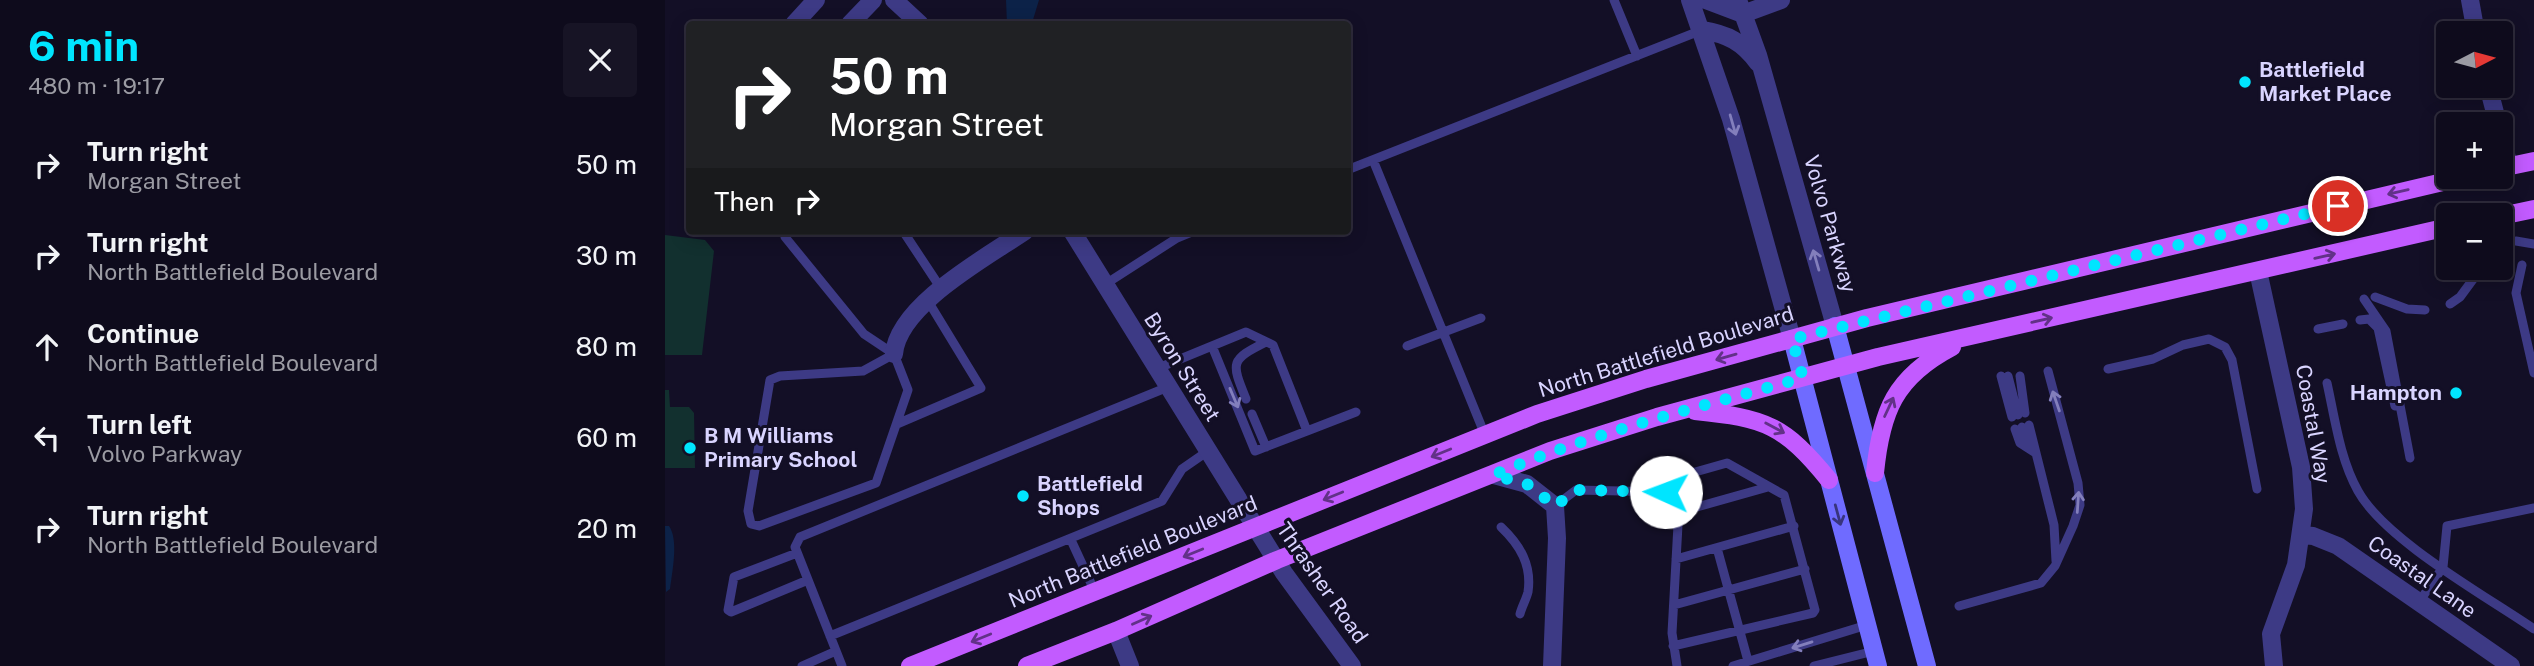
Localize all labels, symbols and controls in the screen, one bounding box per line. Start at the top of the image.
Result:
text: 6 min [28,21,139,70]
north arrow [2436,21,2513,98]
map controls [2436,21,2513,280]
button: close [563,23,637,97]
text: 50 m [829,47,949,105]
icon: right [714,49,805,140]
place label: Battlefield Market Place [2259,57,2392,106]
text: 480 m · 19:17 [28,72,165,99]
marker: Battlefield Market Place [2237,74,2253,90]
text: Morgan Street [829,106,1044,143]
button: + [2436,112,2513,189]
one-way arrow [1727,113,1740,135]
text: Turn right [87,136,209,167]
icon: right [28,146,66,184]
text: 50 m [576,149,637,180]
street label: Volvo Parkway [1799,152,1862,296]
text: Morgan Street [87,167,242,194]
pin [2308,176,2368,236]
icon: right [788,182,826,220]
text: Then [714,186,774,217]
one-way arrow [2387,186,2410,200]
icon: arrive [2319,187,2357,225]
button: − [2436,203,2513,280]
text: Turn right [87,227,209,258]
icon: right [28,237,66,275]
text: 30 m [576,240,637,271]
one-way arrow [2313,248,2336,262]
one-way arrow [1809,250,1822,272]
text: North Battlefield Boulevard [87,258,378,285]
street label: North Battlefield Boulevard [1535,301,1797,402]
street label: Byron Street [1139,308,1226,426]
one-way arrow [2030,313,2053,326]
text: Continue [87,318,199,349]
icon: ahead [28,328,66,366]
text: 80 m [576,331,637,362]
text: North Battlefield Boulevard [87,349,378,376]
one-way arrow [1715,351,1738,364]
street label: Coastal Way [2291,362,2336,485]
place label: Hampton [2350,380,2442,405]
marker: Hampton [2448,385,2464,401]
one-way arrow [1228,387,1241,409]
one-way arrow [2049,391,2061,413]
one-way arrow [1883,397,1896,418]
text: Turn left [87,409,192,440]
icon: left [28,419,66,457]
text: 60 m [576,422,637,453]
one-way arrow [1764,422,1785,436]
place label: B M Williams Primary School [704,423,857,472]
text: Volvo Parkway [87,440,242,467]
marker: B M Williams Primary School [682,440,698,456]
one-way arrow [1430,447,1452,460]
position arrow [1629,455,1703,529]
place label: Battlefield Shops [1037,471,1143,520]
marker: Battlefield Shops [1015,488,1031,504]
street label: North Battlefield Boulevard [1005,490,1261,613]
one-way arrow [1323,490,1345,503]
one-way arrow [2072,491,2085,514]
text: Turn right [87,500,209,531]
one-way arrow [1833,504,1846,526]
icon: right [28,510,66,548]
text: 20 m [577,513,637,544]
street label: Thrasher Road [1272,518,1373,648]
street label: Coastal Lane [2363,530,2481,623]
text: North Battlefield Boulevard [87,531,378,558]
one-way arrow [1182,548,1204,561]
one-way arrow [1131,613,1152,626]
one-way arrow [971,632,993,645]
one-way arrow [1791,640,1813,653]

